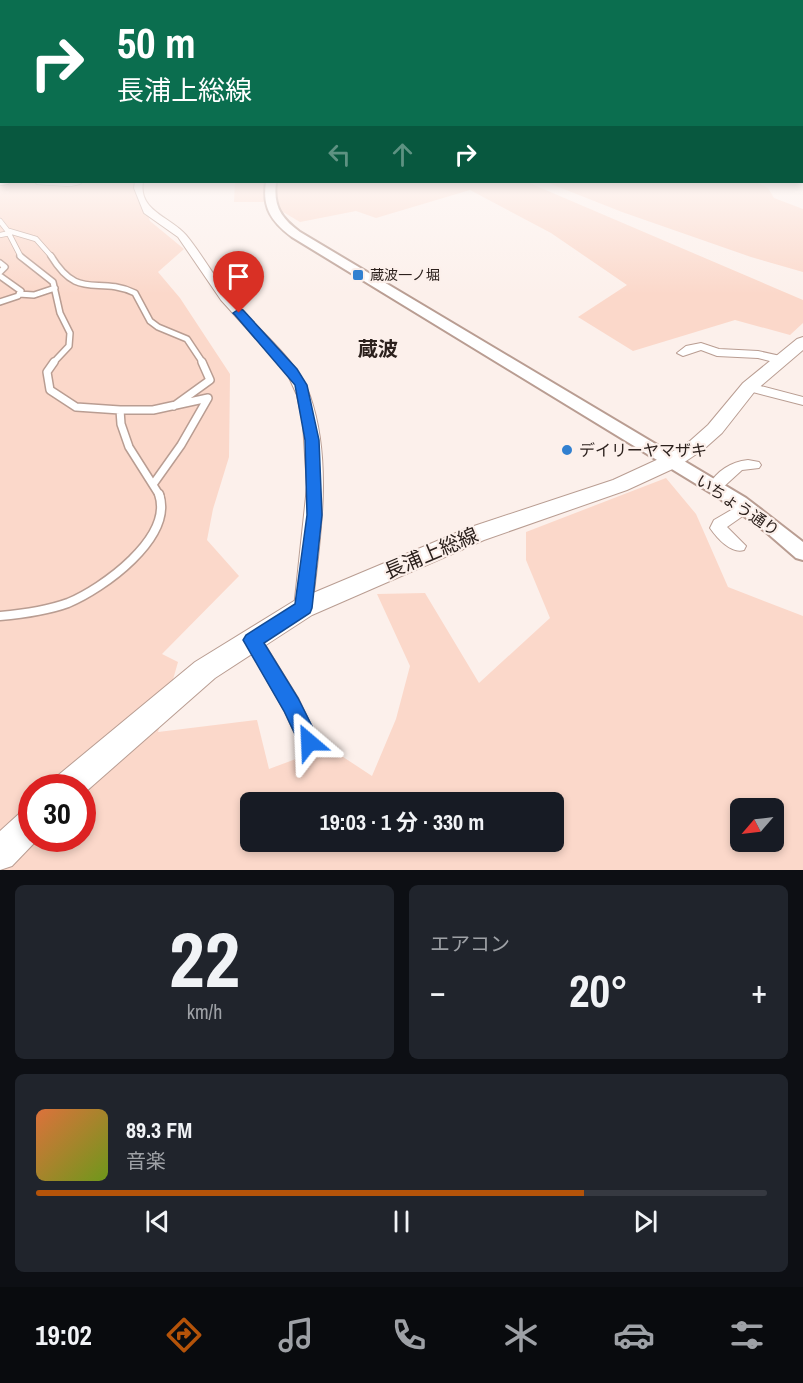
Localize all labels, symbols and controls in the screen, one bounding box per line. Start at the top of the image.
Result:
text: 50 m [117,15,196,71]
icon: right [18,24,96,102]
text: 長浦上総線 [117,72,252,108]
icon: left [323,138,356,171]
icon: ahead [386,138,419,171]
icon: right [449,138,482,171]
pin [213,251,264,313]
icon: arrive [222,260,255,293]
place label: 蔵波一ノ堀 [370,266,440,284]
marker: 蔵波一ノ堀 [351,268,365,282]
district label: 蔵波 [358,335,398,362]
place label: デイリーヤマザキ [579,439,707,461]
marker: デイリーヤマザキ [560,443,574,457]
street label: いちょう通り [692,469,784,541]
street label: 長浦上総線 [380,521,482,585]
position arrow [277,710,341,774]
speed limit sign: 30 [18,774,96,852]
north arrow [730,798,784,852]
map controls [730,798,784,852]
text: 19:03 · 1 分 · 330 m [320,807,484,837]
text: 22 [169,906,240,1011]
text: エアコン [430,930,510,957]
text: 20° [569,960,628,1021]
text: − [430,969,446,1013]
text: + [751,969,767,1013]
text: km/h [187,998,222,1025]
text: 89.3 FM [126,1115,192,1145]
text: 音楽 [126,1147,166,1174]
icon: previous [141,1205,174,1238]
icon: pause [385,1205,418,1238]
icon: next [629,1205,662,1238]
icon: directions [163,1314,205,1356]
icon: music [275,1314,317,1356]
icon: phone [388,1314,430,1356]
icon: climate [500,1314,542,1356]
icon: car [613,1314,655,1356]
icon: filters [726,1314,768,1356]
text: 19:02 [35,1317,92,1353]

